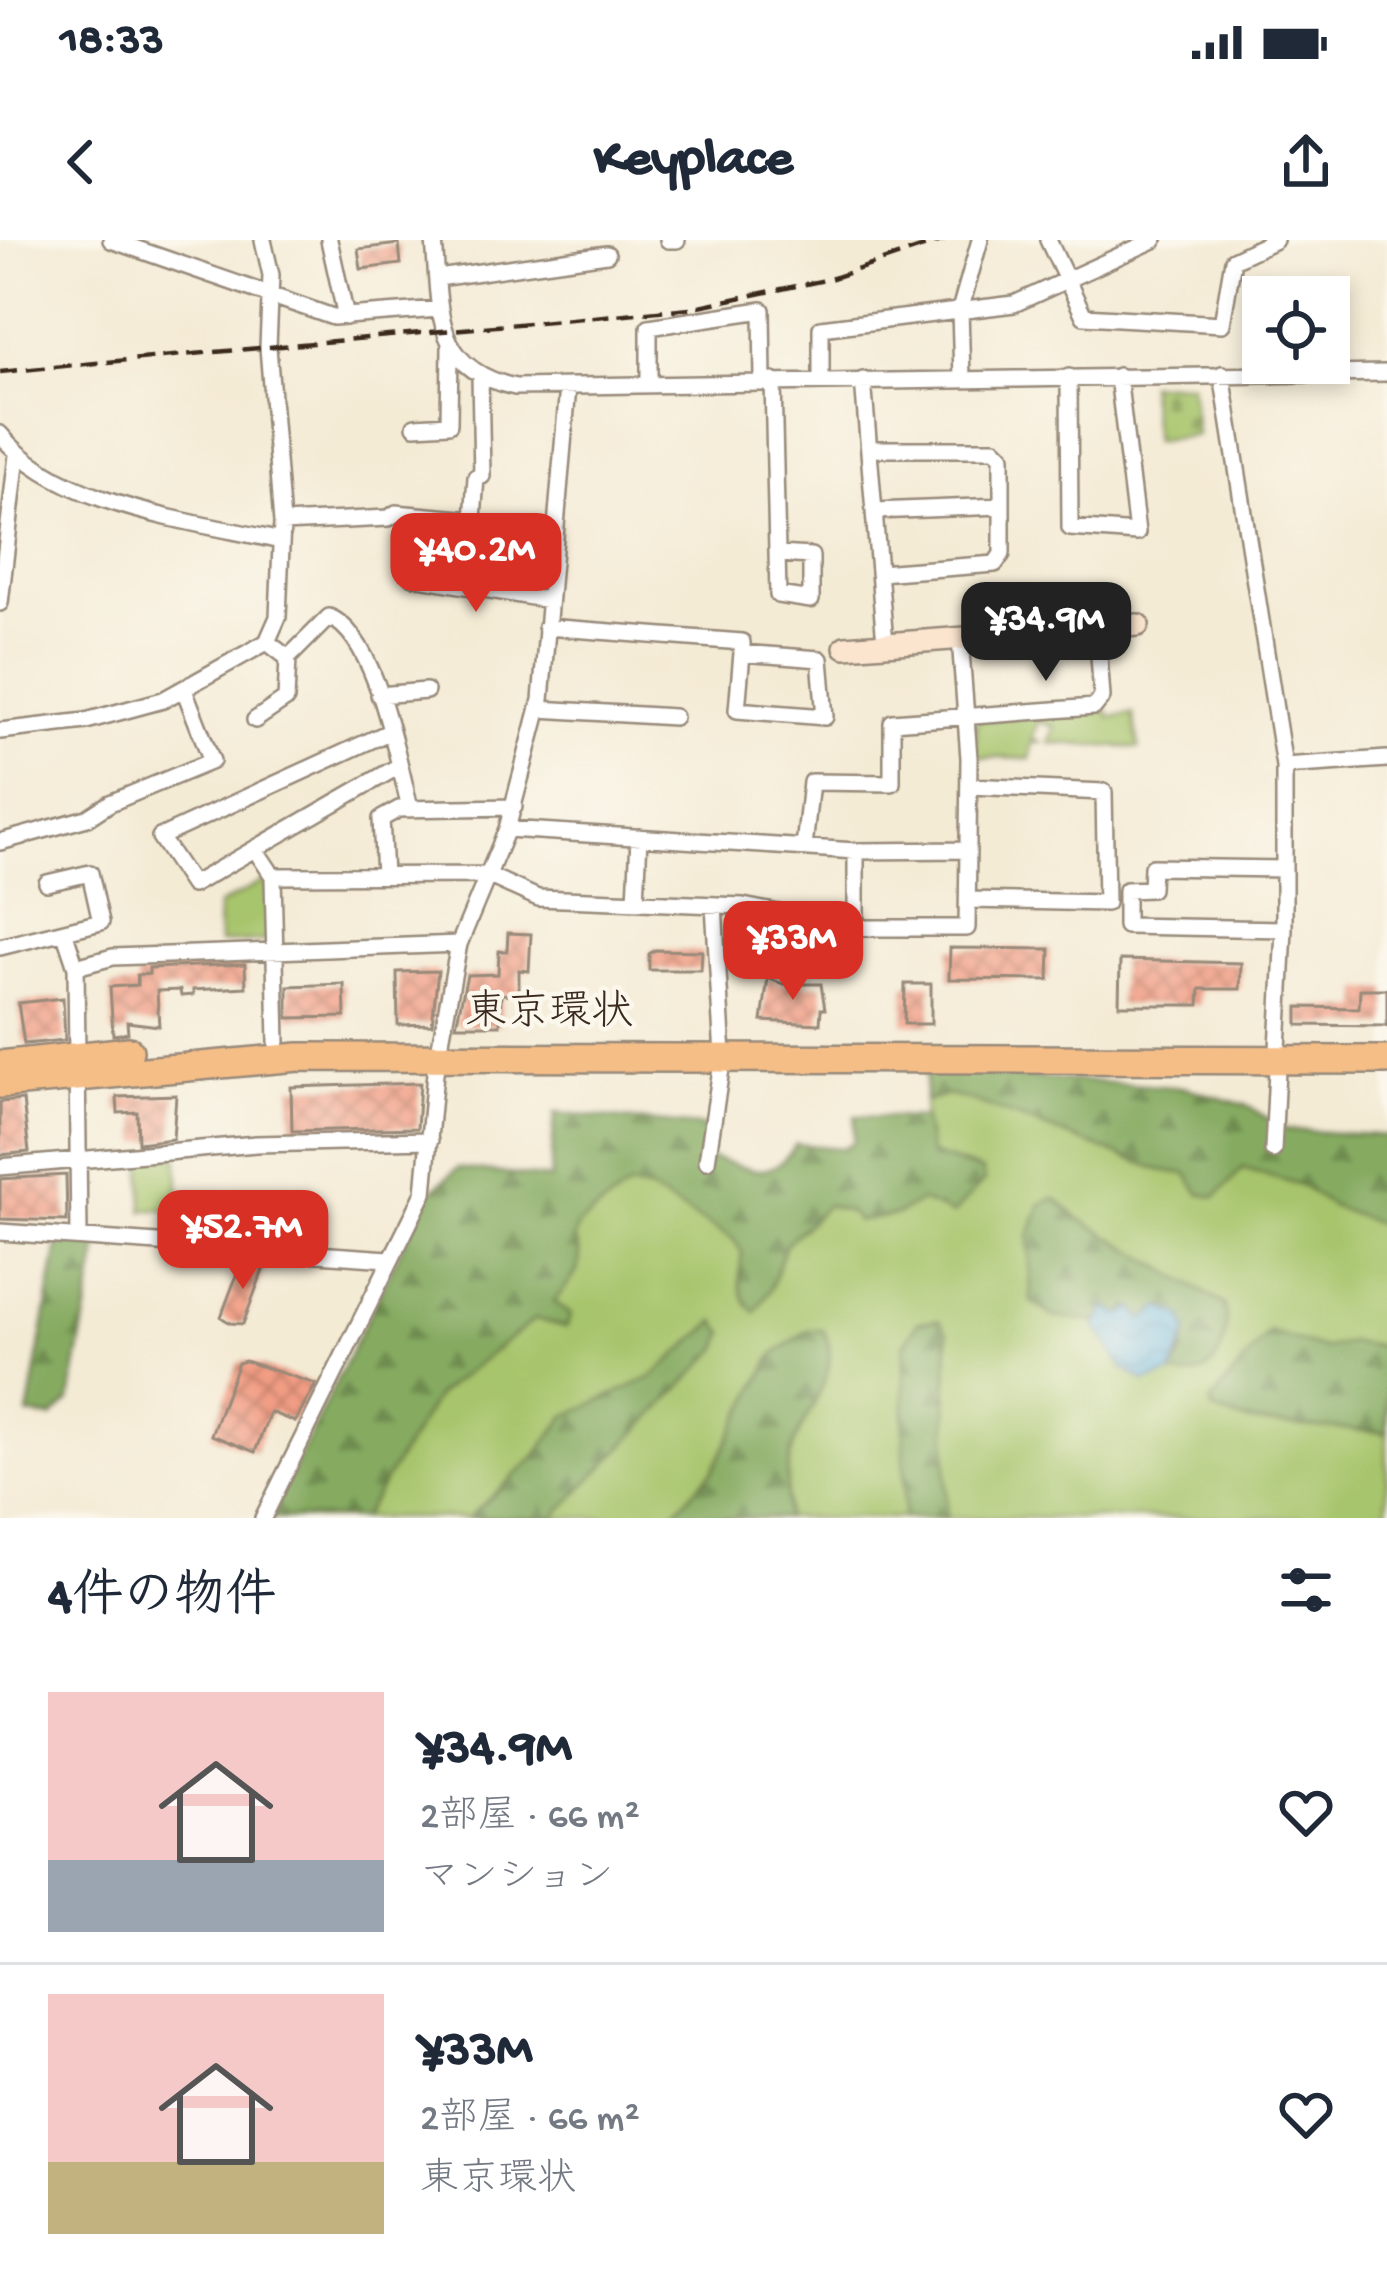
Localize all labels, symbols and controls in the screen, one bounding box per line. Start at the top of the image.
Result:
text: 18:33 [60,16,164,69]
icon: back [48,129,114,195]
icon: share [1273,129,1339,195]
text: Keyplace [594,130,793,194]
map controls [1242,276,1350,384]
button: locate [1242,276,1350,384]
pin: ¥40.2M [378,513,574,615]
text: ¥40.2M [417,529,535,575]
pin: ¥34.9M [948,582,1144,684]
text: ¥34.9M [988,598,1104,644]
pin: ¥33M [722,901,864,1003]
text: ¥33M [750,917,836,963]
street label: 東京環状 [465,988,633,1040]
pin: ¥52.7M [145,1190,341,1292]
text: ¥52.7M [184,1206,302,1252]
icon: filters [1273,1557,1339,1623]
text: 4件の物件 [48,1570,276,1630]
text: ¥34.9M [420,1721,571,1781]
icon: home [144,1740,288,1884]
icon: heart [1273,1779,1339,1845]
text: 2部屋 · 66 m² [420,1796,640,1842]
text: マンション [420,1857,613,1903]
text: ¥33M [420,2023,532,2083]
icon: home [144,2042,288,2186]
icon: heart [1273,2081,1339,2147]
text: 2部屋 · 66 m² [420,2098,640,2144]
text: 東京環状 [420,2159,576,2205]

